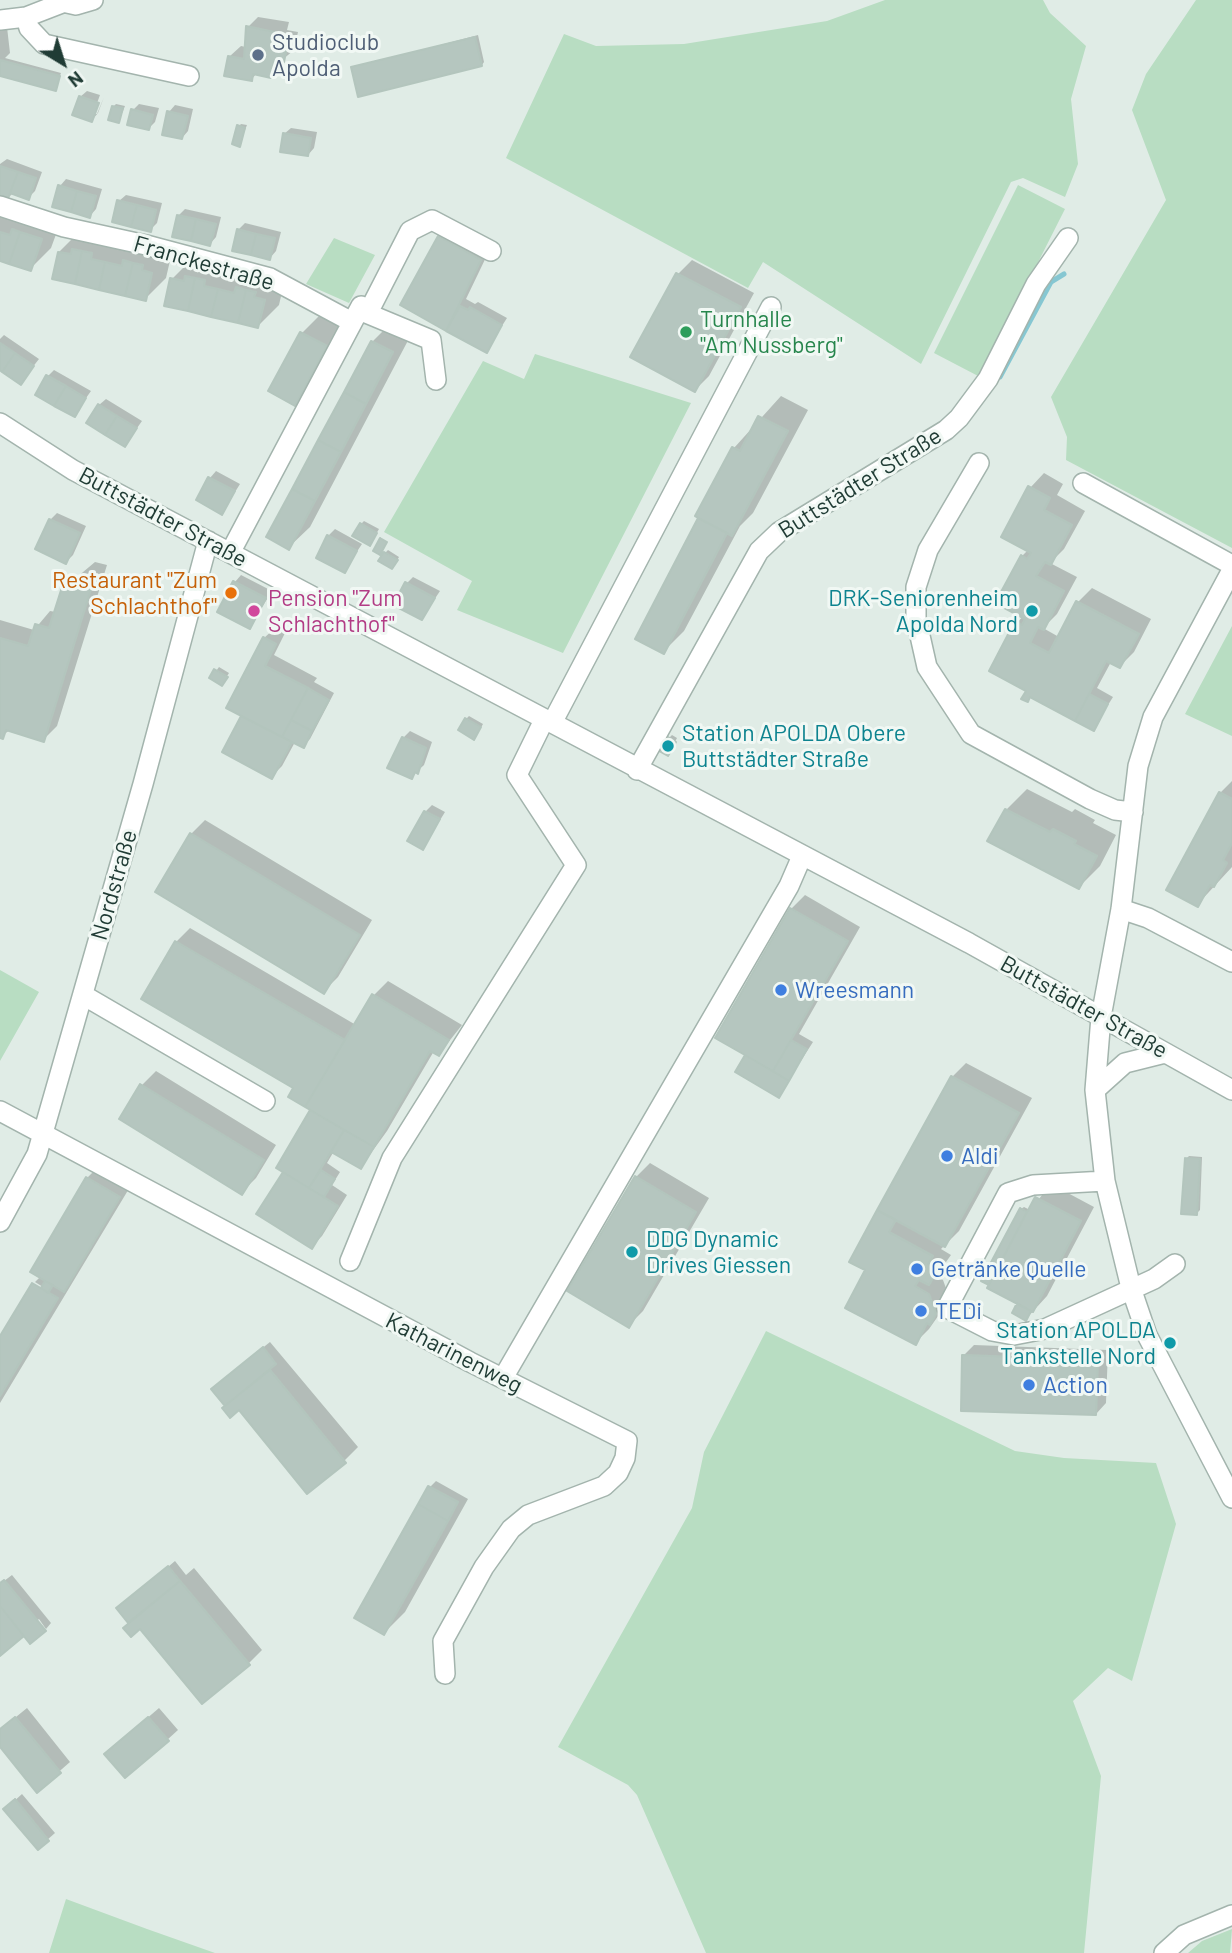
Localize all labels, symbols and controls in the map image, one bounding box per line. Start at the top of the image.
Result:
north arrow [28,28,98,98]
place label: Studioclub Apolda [272,28,379,82]
marker: Studioclub Apolda [250,47,266,63]
text: N [64,67,88,93]
street label: Franckestraße [131,230,277,296]
place label: Turnhalle "Am Nussberg" [700,305,843,359]
marker: Turnhalle "Am Nussberg" [678,324,694,340]
street label: Buttstädter Straße [773,422,947,544]
street label: Buttstädter Straße [74,461,252,573]
place label: Restaurant "Zum Schlachthof" [52,566,217,620]
place label: Pension "Zum Schlachthof" [268,584,402,638]
place label: DRK-Seniorenheim Apolda Nord [828,584,1018,638]
marker: Restaurant "Zum Schlachthof" [223,585,239,601]
marker: Pension "Zum Schlachthof" [246,603,262,619]
marker: DRK-Seniorenheim Apolda Nord [1024,603,1040,619]
place label: Station APOLDA Obere Buttstädter Straße [682,719,906,773]
marker: Station APOLDA Obere Buttstädter Straße [660,738,676,754]
street label: Nordstraße [85,827,143,943]
street label: Buttstädter Straße [996,950,1172,1064]
place label: Wreesmann [795,976,914,1004]
marker: Wreesmann [773,982,789,998]
place label: Aldi [961,1142,999,1170]
marker: Aldi [939,1148,955,1164]
place label: DDG Dynamic Drives Giessen [646,1225,791,1279]
marker: DDG Dynamic Drives Giessen [624,1244,640,1260]
place label: Getränke Quelle [931,1255,1087,1283]
marker: Getränke Quelle [909,1261,925,1277]
place label: TEDi [935,1297,982,1325]
marker: TEDi [913,1303,929,1319]
street label: Katharinenweg [381,1307,527,1399]
place label: Station APOLDA Tankstelle Nord [996,1316,1156,1370]
marker: Station APOLDA Tankstelle Nord [1162,1335,1178,1351]
place label: Action [1043,1371,1108,1399]
marker: Action [1021,1377,1037,1393]

